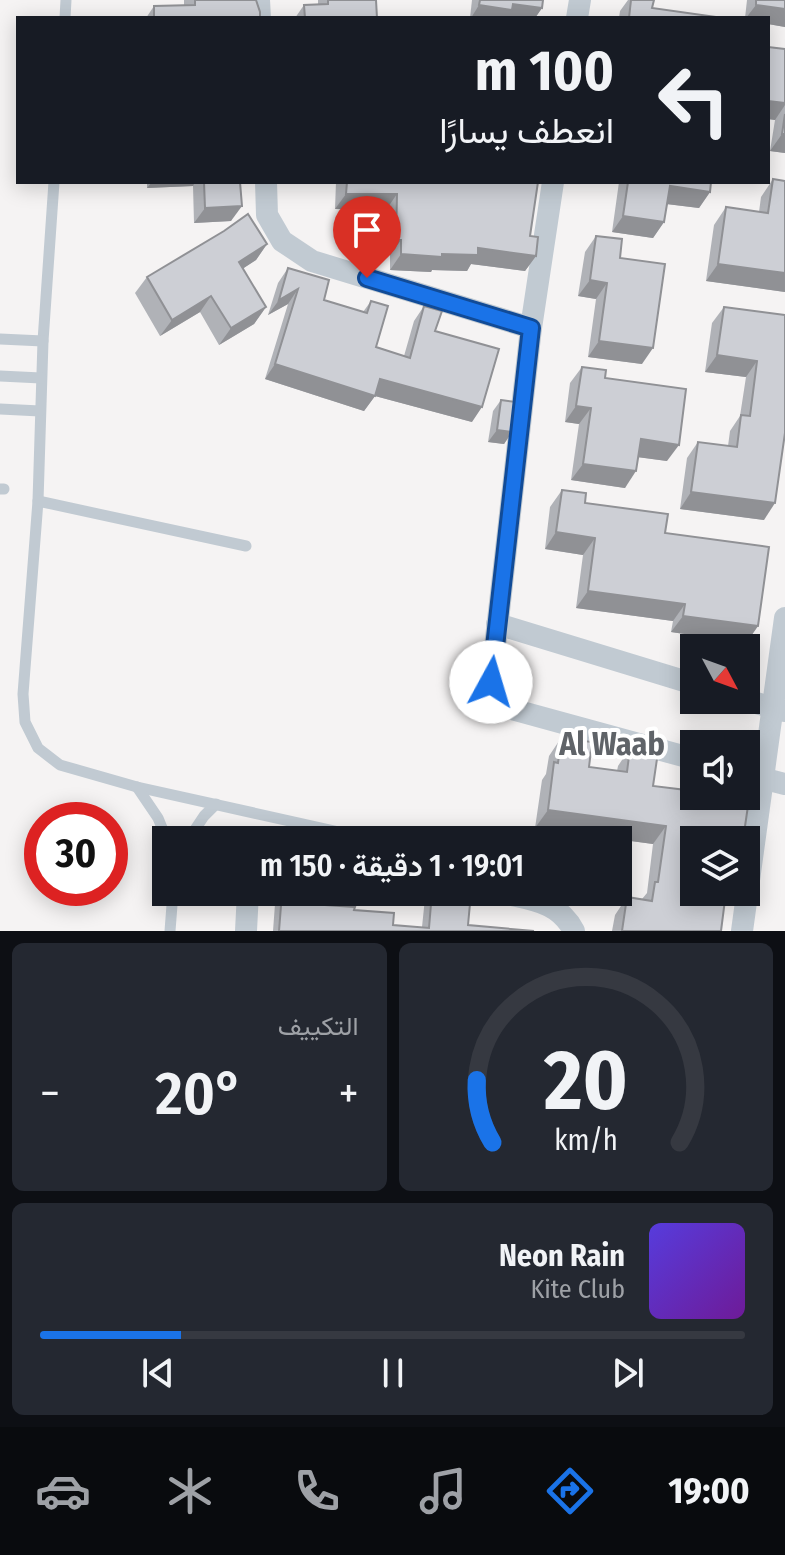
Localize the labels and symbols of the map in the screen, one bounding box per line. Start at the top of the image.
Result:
pin [333,196,401,278]
north arrow [680,634,760,714]
position arrow [449,640,533,724]
district label: Al Waab [558,725,665,763]
speed limit sign: 30 [24,802,128,906]

